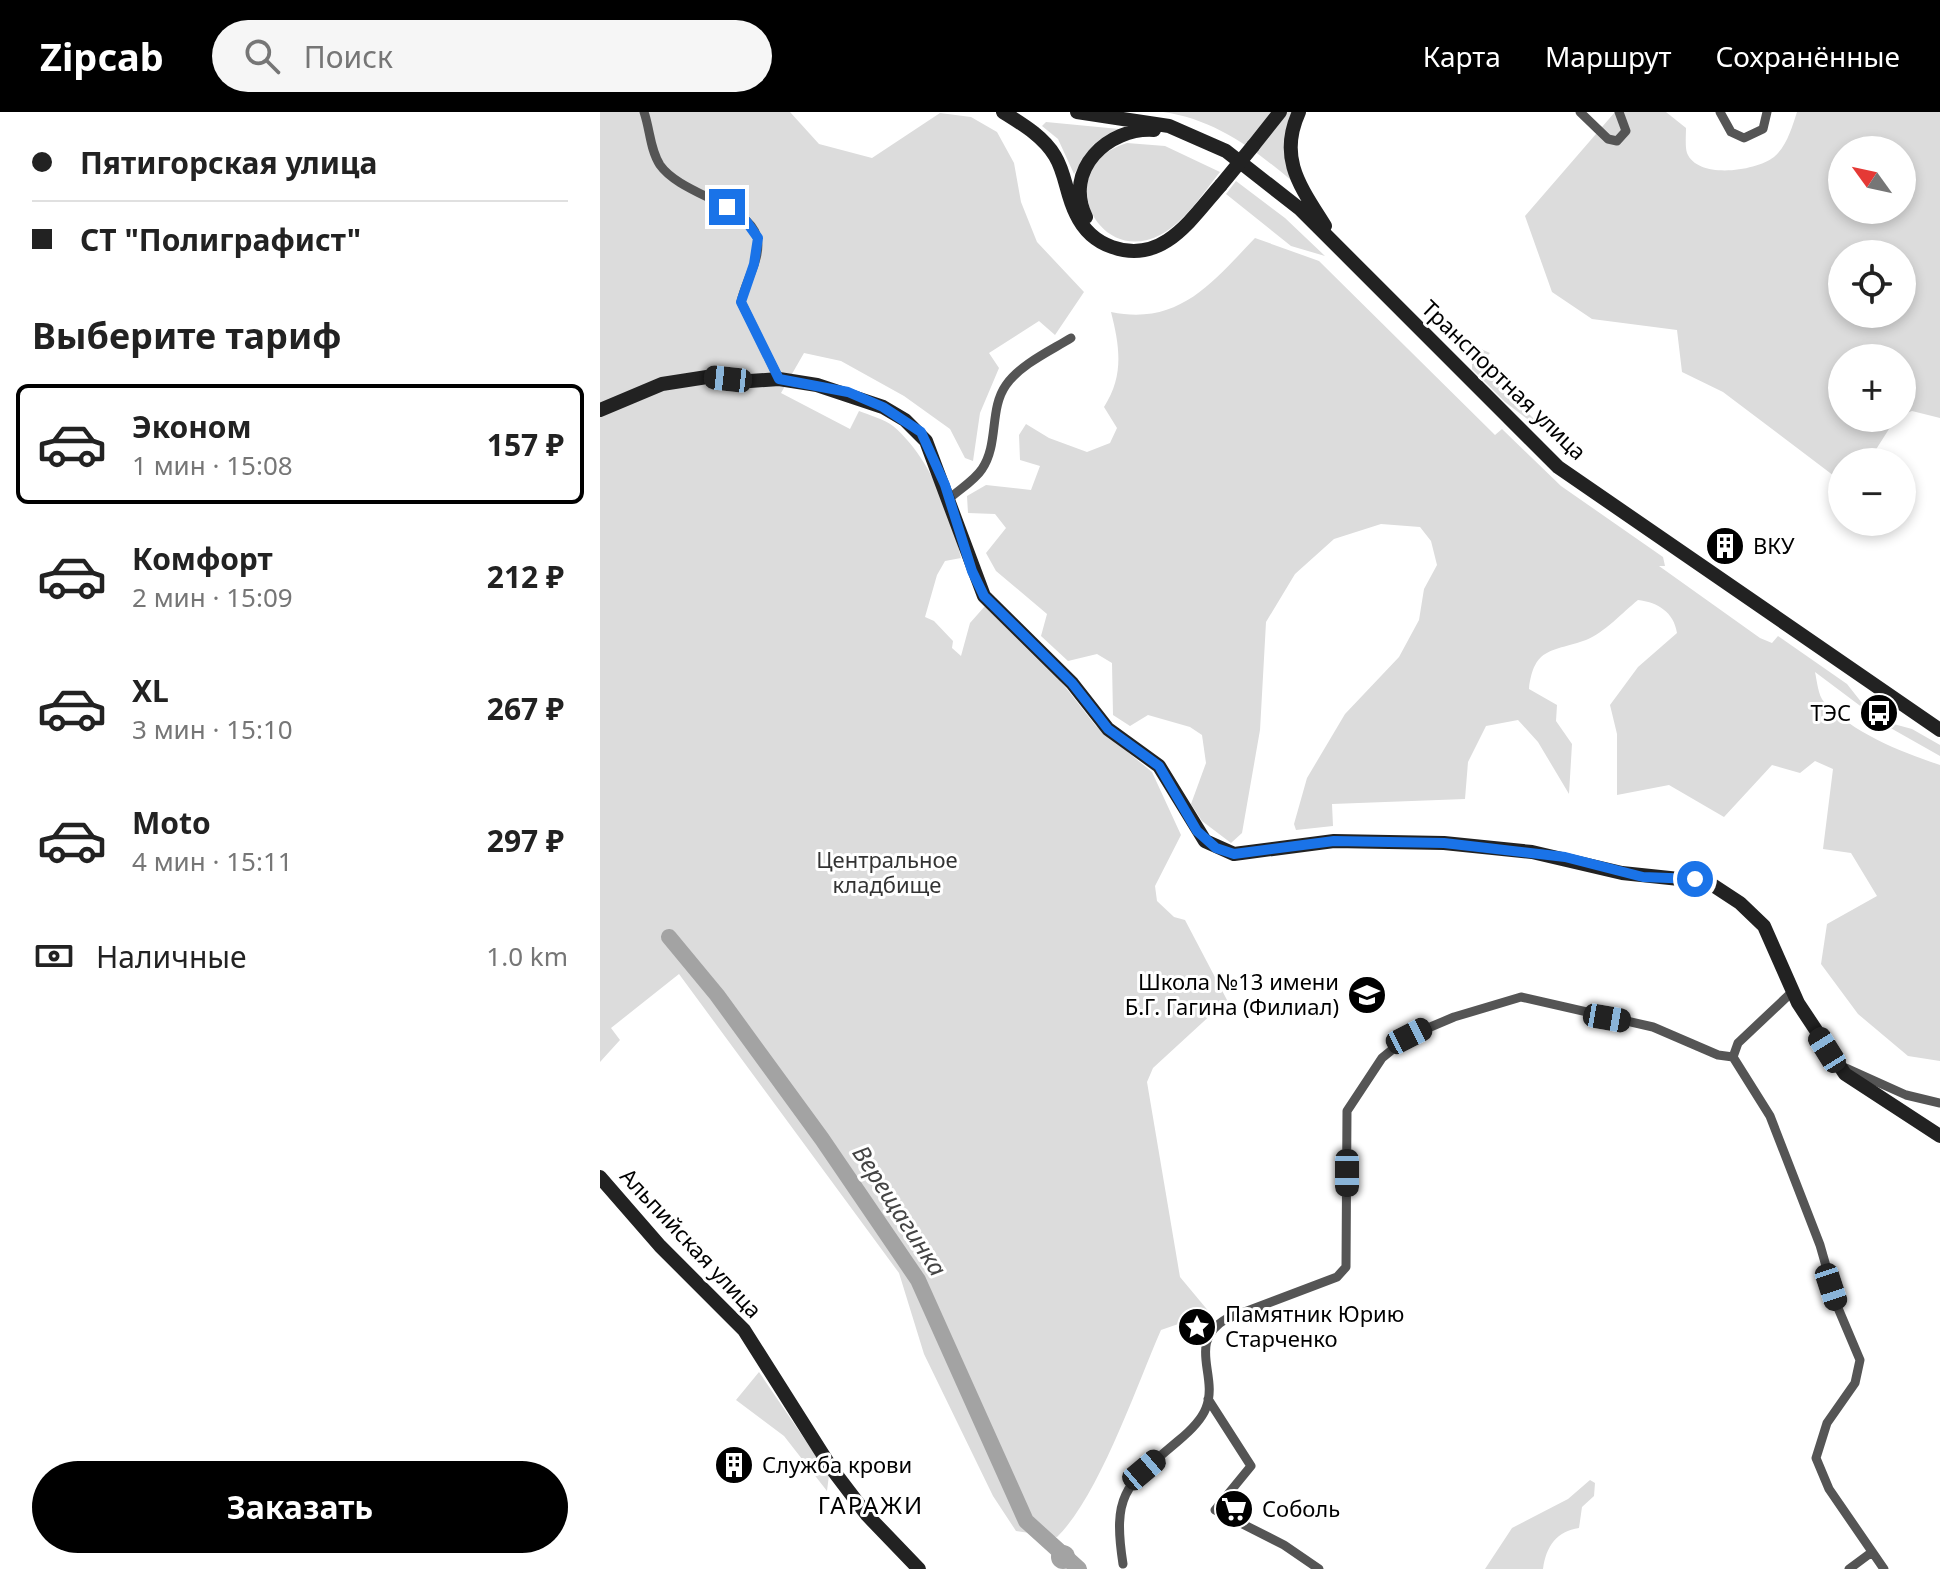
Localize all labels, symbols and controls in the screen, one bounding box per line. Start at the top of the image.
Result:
search box [212,20,772,92]
text: Zipcab [40,30,164,82]
icon: search [240,34,284,78]
text: Поиск [304,36,393,77]
text: Карта [1423,37,1501,75]
text: Маршрут [1545,37,1671,75]
text: Сохранённые [1715,37,1900,75]
north arrow [1828,136,1916,224]
map controls [1828,136,1916,536]
text: Пятигорская улица [80,142,377,183]
route end [709,189,745,225]
text: СТ "Полиграфист" [80,219,361,260]
button: locate [1828,240,1916,328]
street label: Транспортная улица [1416,293,1593,466]
text: Выберите тариф [32,311,341,360]
button: + [1828,344,1916,432]
car [703,365,753,393]
text: Эконом [132,406,252,447]
icon: car [36,408,108,480]
text: 157 ₽ [487,424,564,465]
text: 1 мин · 15:08 [132,447,293,483]
button: − [1828,448,1916,536]
building icon: ВКУ [1704,525,1746,567]
place label: ВКУ [1753,530,1795,560]
text: Комфорт [132,538,273,579]
icon: car [36,540,108,612]
text: 212 ₽ [487,556,564,597]
text: 2 мин · 15:09 [132,579,293,615]
text: XL [132,670,169,711]
icon: car [36,672,108,744]
text: 267 ₽ [487,688,564,729]
bus stop icon: ТЭС [1858,692,1900,734]
place label: ТЭС [1810,697,1851,727]
text: 3 мин · 15:10 [132,711,293,747]
text: Moto [132,802,211,843]
icon: car [36,804,108,876]
text: 297 ₽ [487,820,564,861]
text: 4 мин · 15:11 [132,843,293,879]
park label: Центральное кладбище [816,844,958,899]
route start [1677,861,1713,897]
icon: cash [32,934,76,978]
text: Наличные [96,936,247,977]
text: 1.0 km [486,938,568,974]
place label: Школа №13 имени Б.Г. Гагина (Филиал) [1125,966,1339,1021]
school or university icon: Школа №13 имени Б.Г. Гагина (Филиал) [1346,974,1388,1016]
car [1581,1002,1633,1034]
car [1382,1014,1436,1058]
car [1804,1023,1850,1077]
water label: Верещагинка [846,1138,955,1282]
car [1335,1149,1359,1197]
street label: Альпийская улица [614,1161,769,1324]
car [1812,1260,1850,1314]
place label: Памятник Юрию Старченко [1225,1298,1404,1353]
place icon: Памятник Юрию Старченко [1176,1306,1218,1348]
building icon: Служба крови [713,1444,755,1486]
car [1118,1445,1170,1495]
place label: Служба крови [762,1449,912,1479]
button: Заказать [32,1461,568,1553]
district label: ГАРАЖИ [818,1488,924,1521]
supermarket icon: Соболь [1213,1488,1255,1530]
place label: Соболь [1262,1493,1340,1523]

